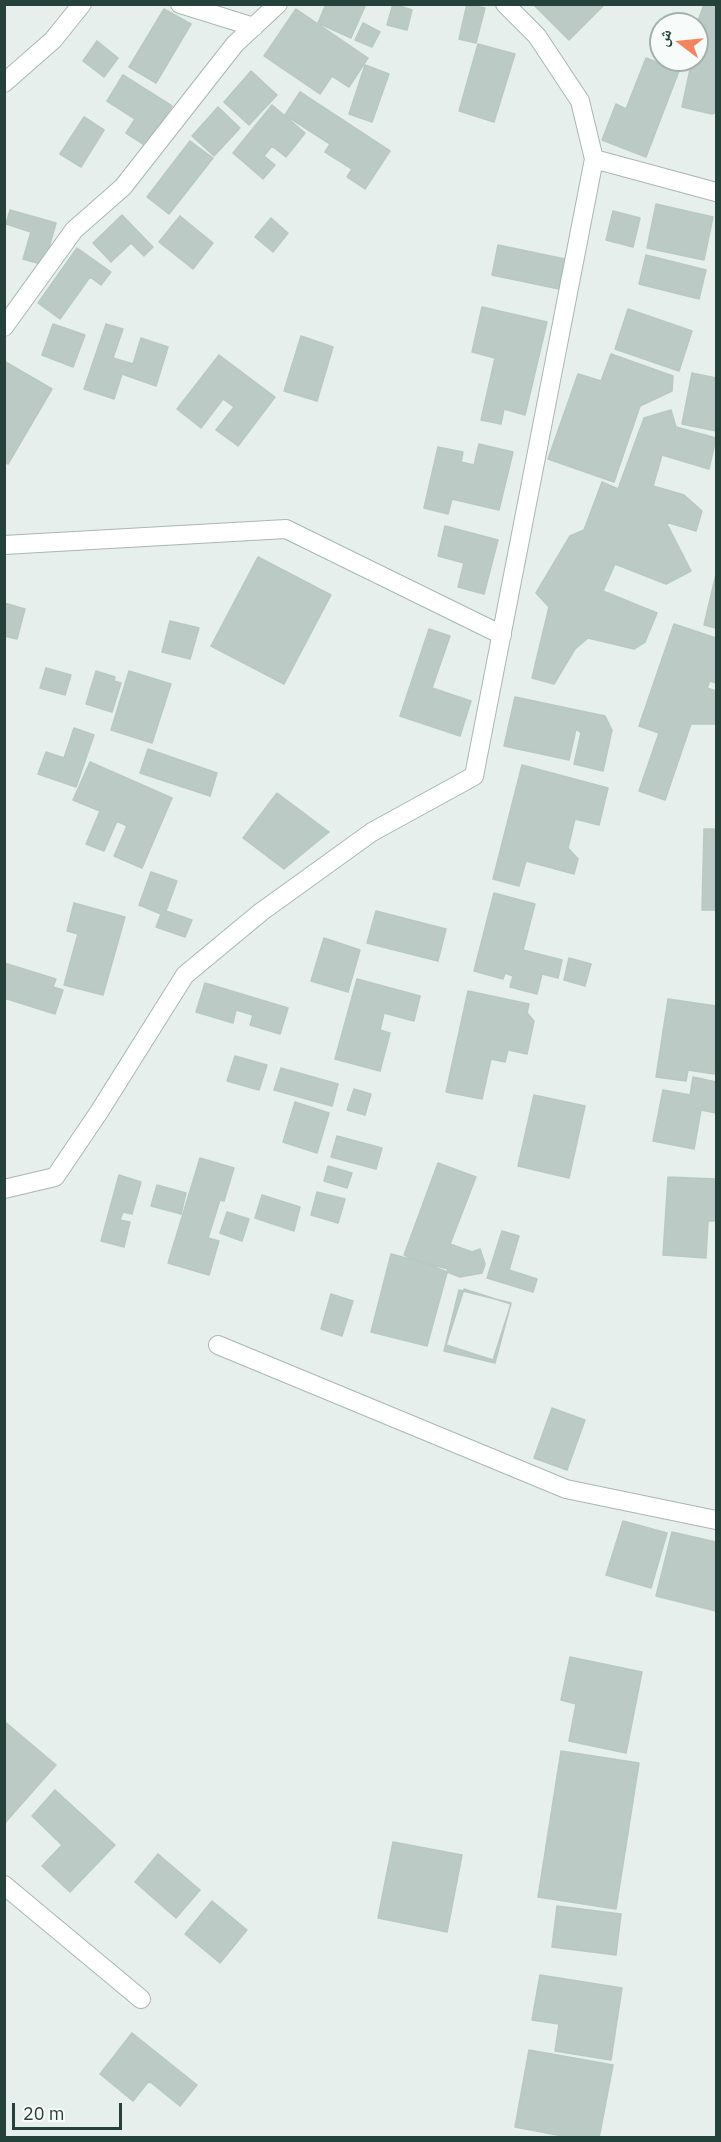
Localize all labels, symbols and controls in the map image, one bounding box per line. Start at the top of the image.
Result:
north arrow [649,12,709,72]
text: ش [652,27,676,49]
scale bar [15,2091,124,2129]
text: 20 m [23,2102,65,2125]

